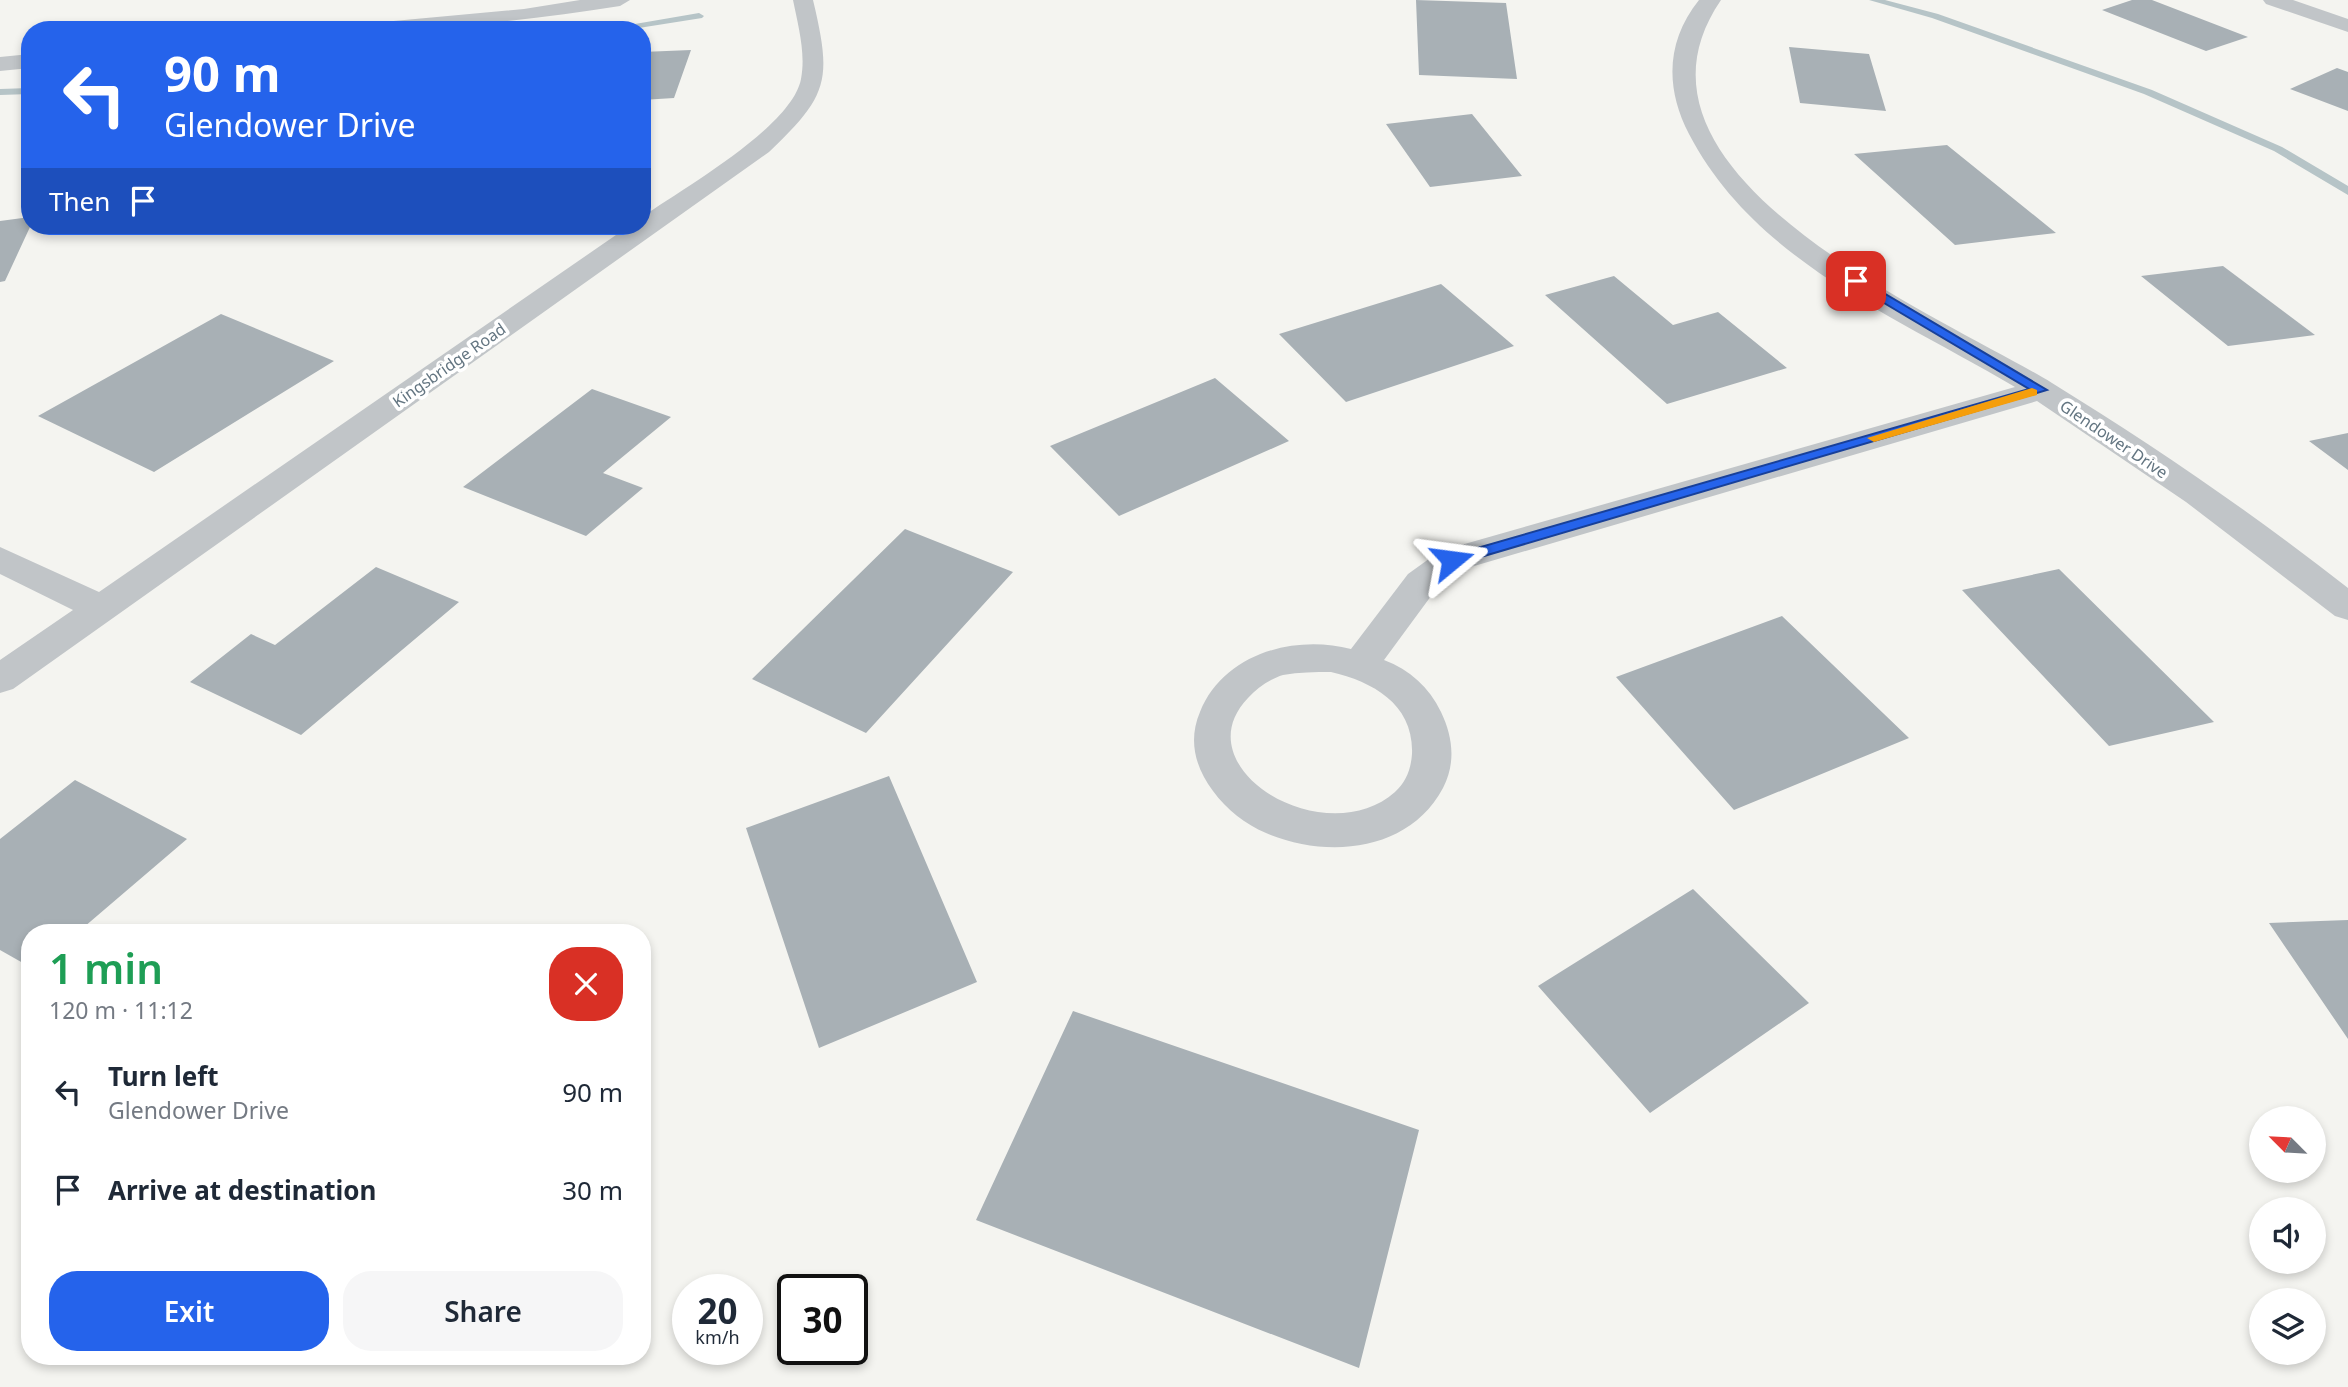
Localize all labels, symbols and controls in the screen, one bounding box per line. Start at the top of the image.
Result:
text: 90 m [164,40,281,106]
icon: left [49,49,140,140]
text: Glendower Drive [164,103,416,146]
icon: arrive [124,182,162,220]
text: Then [49,183,110,219]
pin [1826,251,1886,311]
icon: arrive [1837,262,1875,300]
street label: Kingsbridge Road [388,318,510,412]
street label: Glendower Drive [2056,395,2172,483]
position arrow [1415,523,1489,597]
text: 1 min [49,939,163,996]
button: close [549,947,623,1021]
text: 120 m · 11:12 [49,994,193,1026]
text: Turn left [108,1058,219,1094]
icon: left [49,1073,87,1111]
text: 90 m [562,1074,623,1110]
text: Glendower Drive [108,1094,289,1126]
north arrow [2249,1106,2326,1183]
map controls [2249,1106,2326,1365]
icon: arrive [49,1171,87,1209]
text: Arrive at destination [108,1172,377,1208]
text: 30 m [562,1172,623,1208]
button: sound [2249,1197,2326,1274]
button: Exit [49,1271,329,1351]
button: Share [343,1271,623,1351]
speed limit sign: 30 [777,1274,868,1365]
text: 20 [697,1287,738,1334]
button: layers [2249,1288,2326,1365]
text: km/h [695,1325,740,1349]

